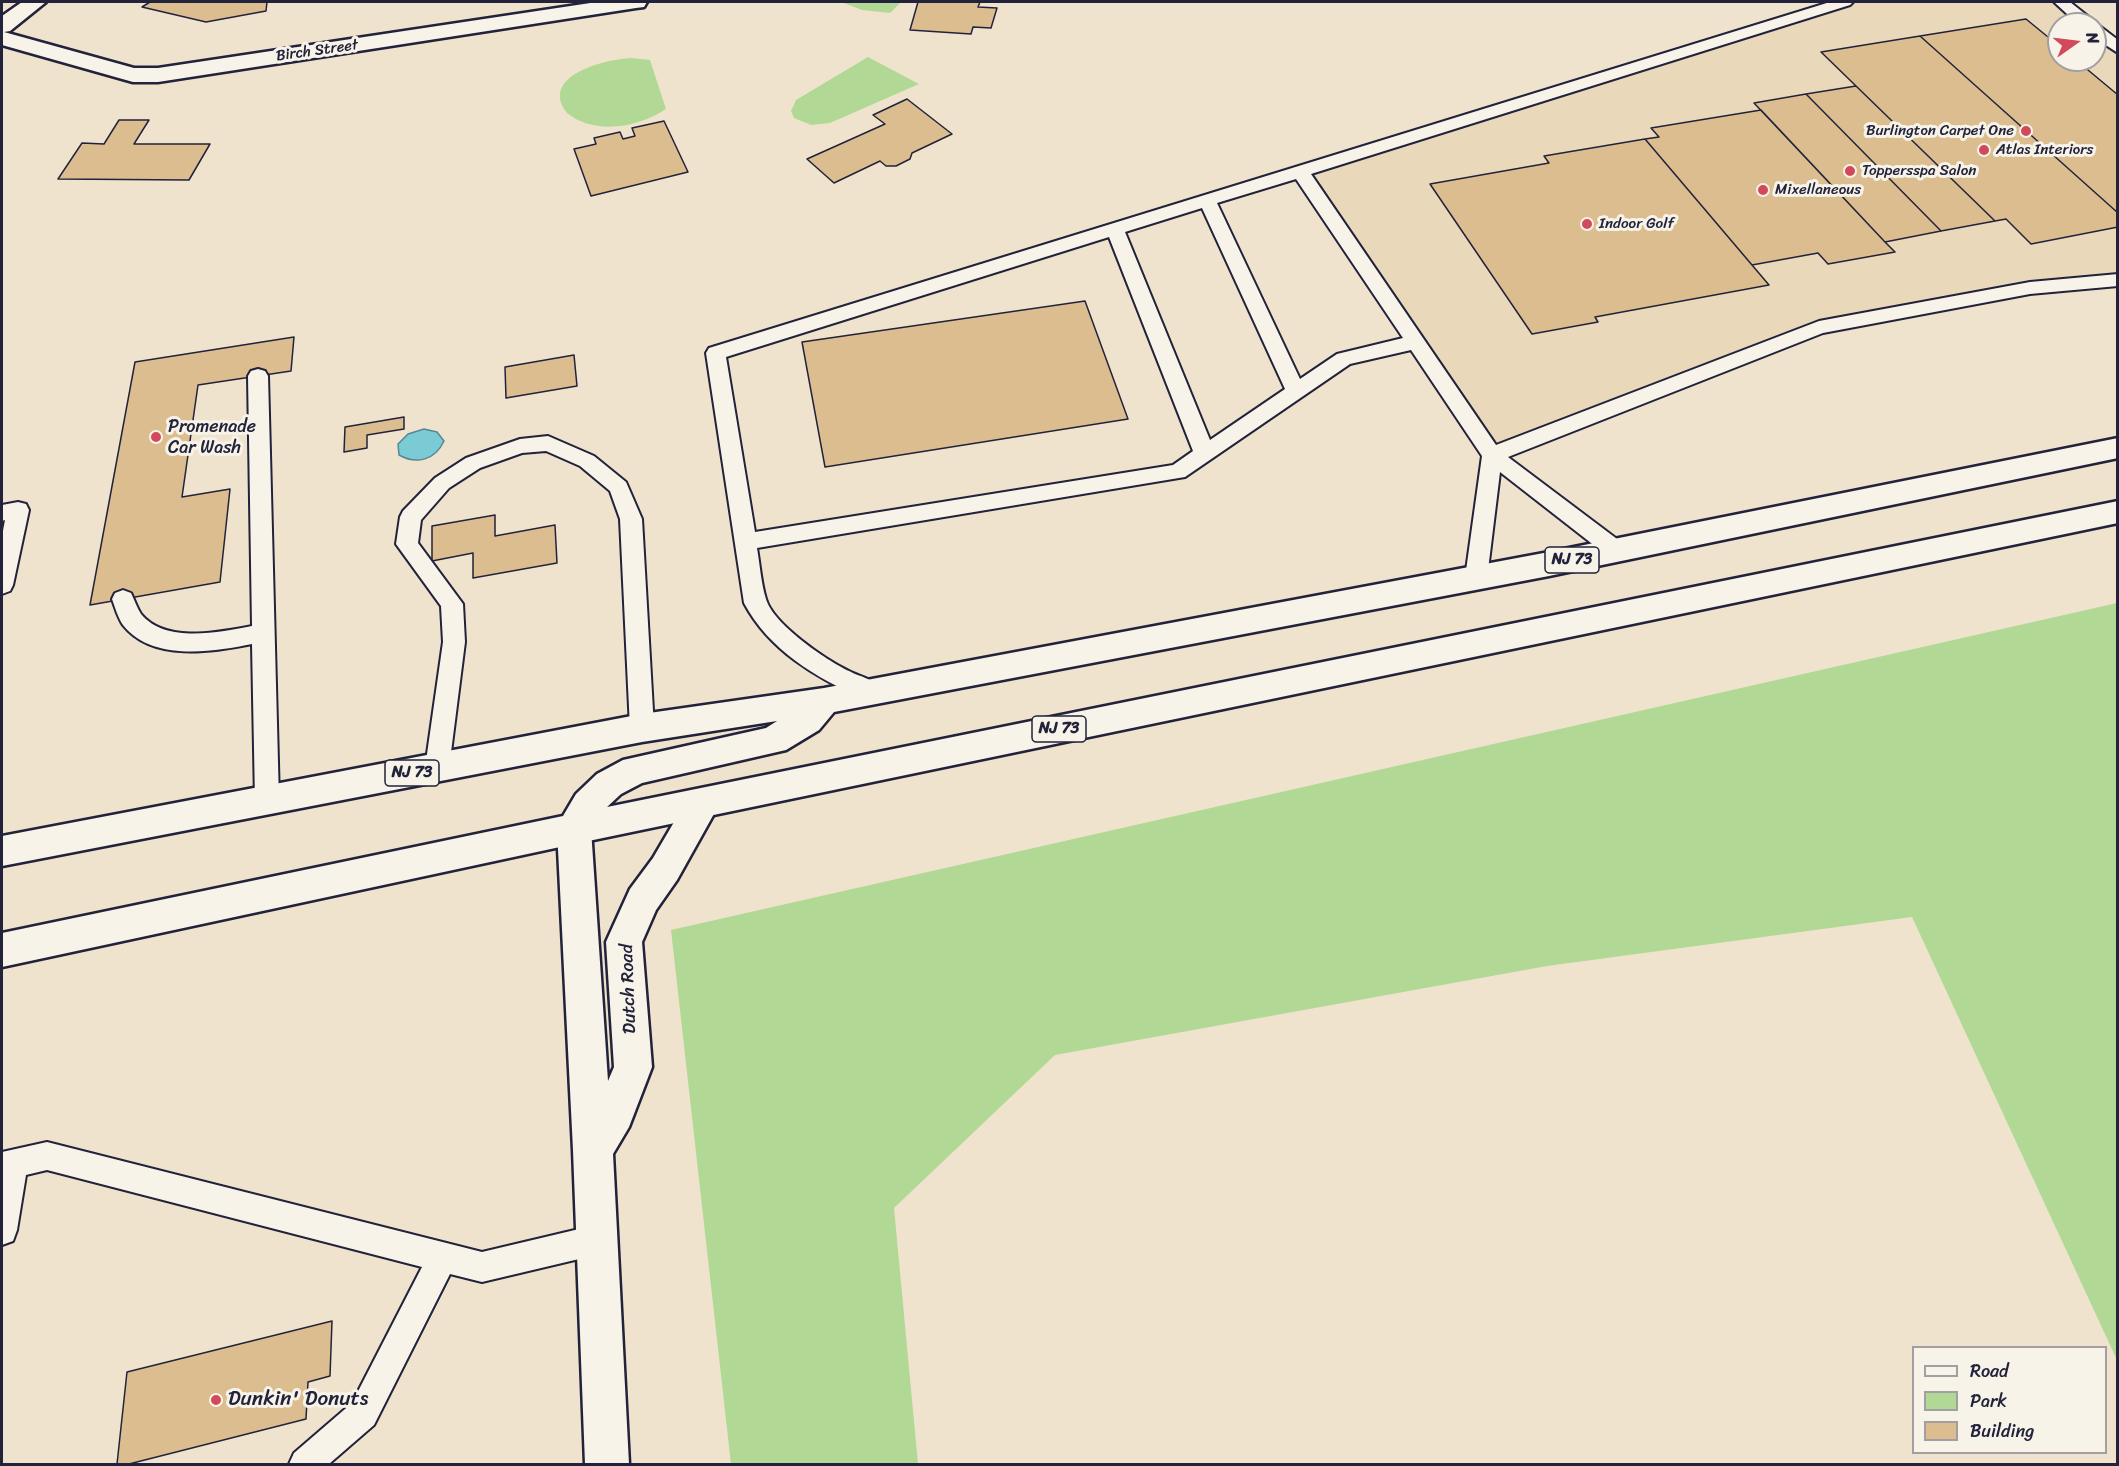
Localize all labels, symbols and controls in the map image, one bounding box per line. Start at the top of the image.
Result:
north arrow [2047,12,2107,72]
text: N [2078,29,2108,47]
street label: Birch Street [275,36,359,66]
place label: Burlington Carpet One [1866,122,2014,140]
marker: Burlington Carpet One [2019,124,2033,138]
place label: Atlas Interiors [1996,141,2093,159]
marker: Atlas Interiors [1977,143,1991,157]
place label: Toppersspa Salon [1862,162,1976,180]
marker: Toppersspa Salon [1843,164,1857,178]
place label: Mixellaneous [1775,181,1861,199]
marker: Mixellaneous [1756,183,1770,197]
place label: Indoor Golf [1599,215,1674,233]
marker: Indoor Golf [1580,217,1594,231]
place label: Promenade Car Wash [168,416,256,458]
marker: Promenade Car Wash [149,430,163,444]
road number: NJ 73 [1545,547,1599,573]
road number: NJ 73 [1032,716,1086,742]
road number: NJ 73 [385,760,439,786]
street label: Dutch Road [617,944,641,1034]
legend [1912,1346,2107,1454]
text: Road [1970,1355,2009,1387]
text: Park [1970,1385,2007,1417]
place label: Dunkin' Donuts [228,1387,368,1413]
marker: Dunkin' Donuts [209,1393,223,1407]
text: Building [1970,1415,2034,1447]

